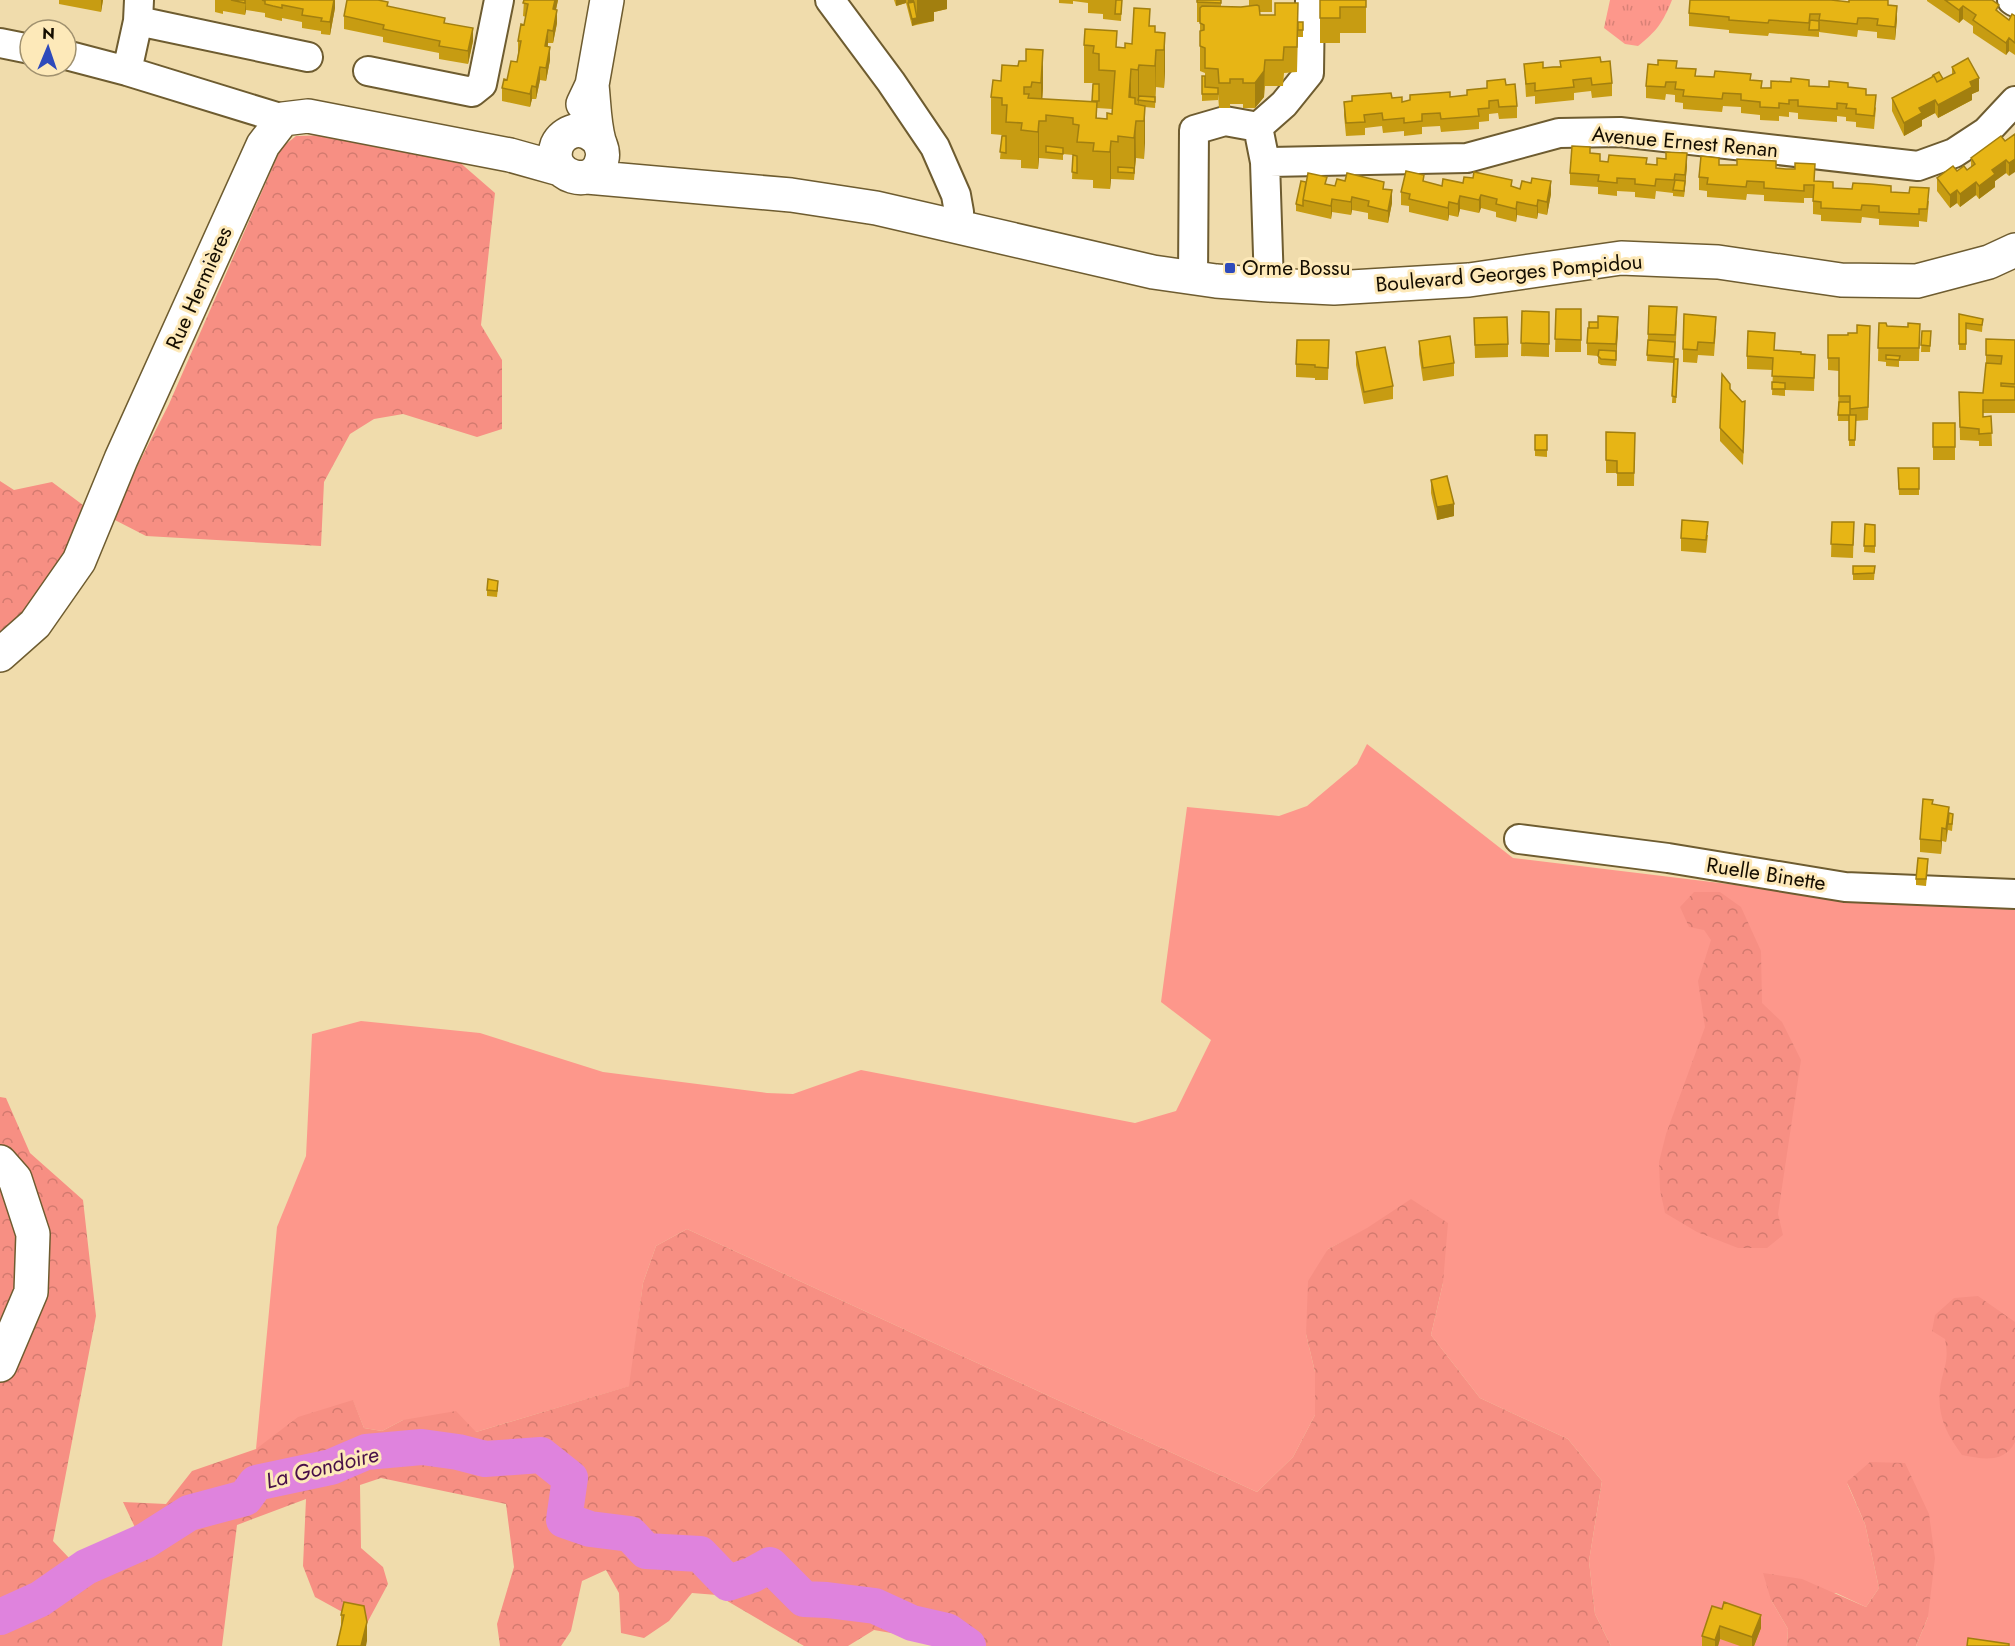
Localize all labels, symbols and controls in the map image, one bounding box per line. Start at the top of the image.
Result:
north arrow [18,18,78,78]
text: N [42,22,55,45]
street label: Avenue Ernest Renan [1591,119,1779,165]
street label: Rue Hermières [158,222,240,354]
street label: Boulevard Georges Pompidou [1374,246,1644,300]
place label: Orme Bossu [1242,253,1350,283]
marker: Orme Bossu [1223,261,1237,275]
street label: Ruelle Binette [1704,850,1828,898]
water label: La Gondoire [262,1438,382,1496]

